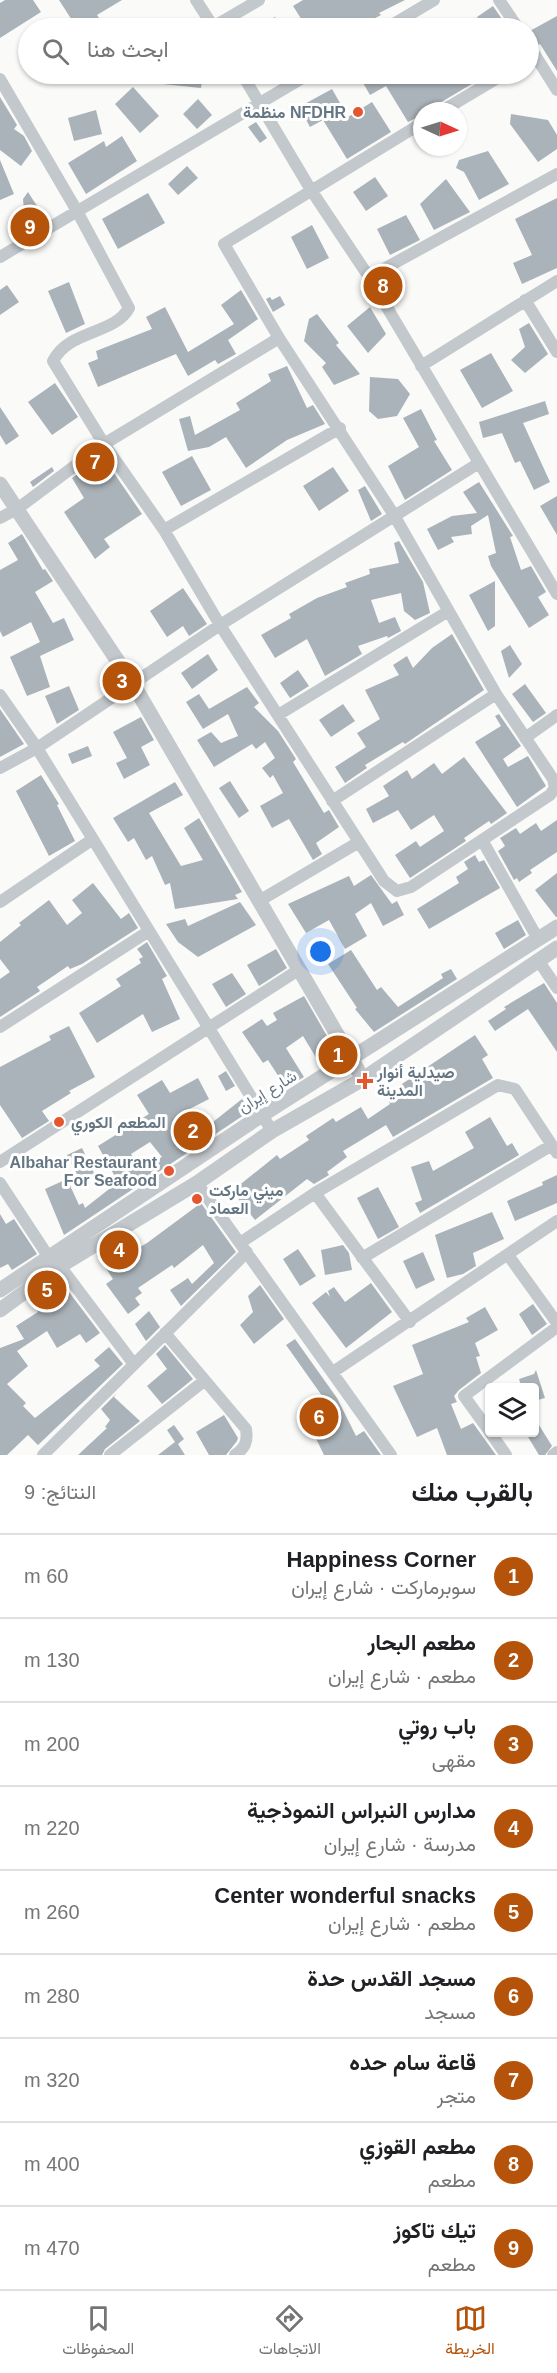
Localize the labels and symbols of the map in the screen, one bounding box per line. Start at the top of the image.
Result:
north arrow [413,102,467,156]
place label: منظمة NFDHR [243,104,346,121]
marker: منظمة NFDHR [351,105,365,119]
pin: 9 [10,204,50,250]
pin: 8 [364,264,403,308]
pin: 7 [76,440,115,484]
pin: 3 [102,658,142,704]
your location [306,937,335,966]
pin: 1 [318,1032,358,1078]
place label: صيدلية أنوار المدينة [376,1064,455,1100]
street label: شارع إيران [235,1067,301,1119]
marker: صيدلية أنوار المدينة [358,1074,372,1088]
pin: 2 [174,1108,212,1154]
place label: المطعم الكوري [71,1114,166,1136]
marker: المطعم الكوري [52,1115,66,1129]
place label: Albahar Restaurant For Seafood [9,1154,158,1189]
marker: Albahar Restaurant For Seafood [162,1164,176,1178]
place label: ميني ماركت العماد [209,1182,284,1217]
marker: ميني ماركت العماد [190,1192,204,1206]
pin: 4 [100,1228,138,1272]
pin: 5 [28,1268,66,1312]
pin: 6 [300,1394,338,1440]

